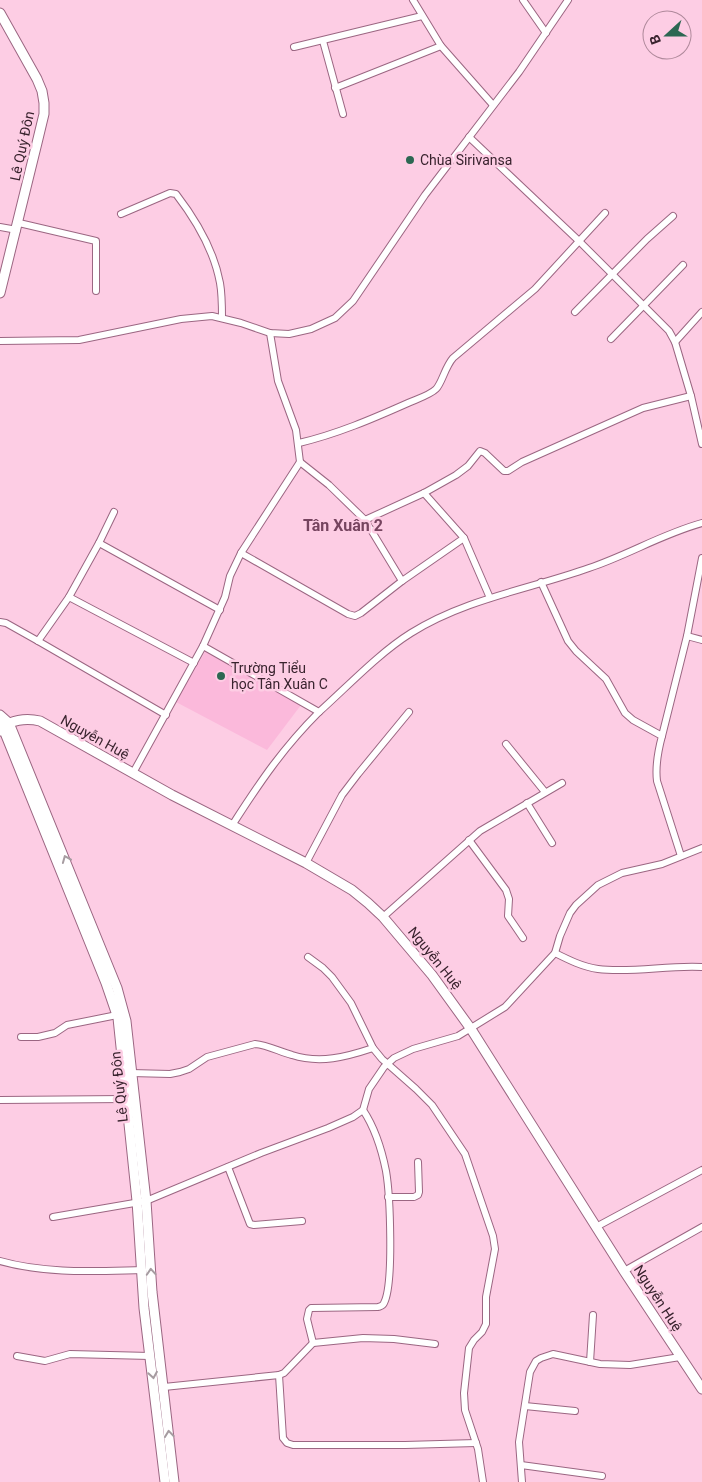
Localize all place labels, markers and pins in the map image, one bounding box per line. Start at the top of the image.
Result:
place label: Chùa Sirivansa [420,152,512,168]
marker: Chùa Sirivansa [404,154,416,166]
place label: Trường Tiểu học Tân Xuân C [231,660,328,692]
marker: Trường Tiểu học Tân Xuân C [215,670,227,682]

